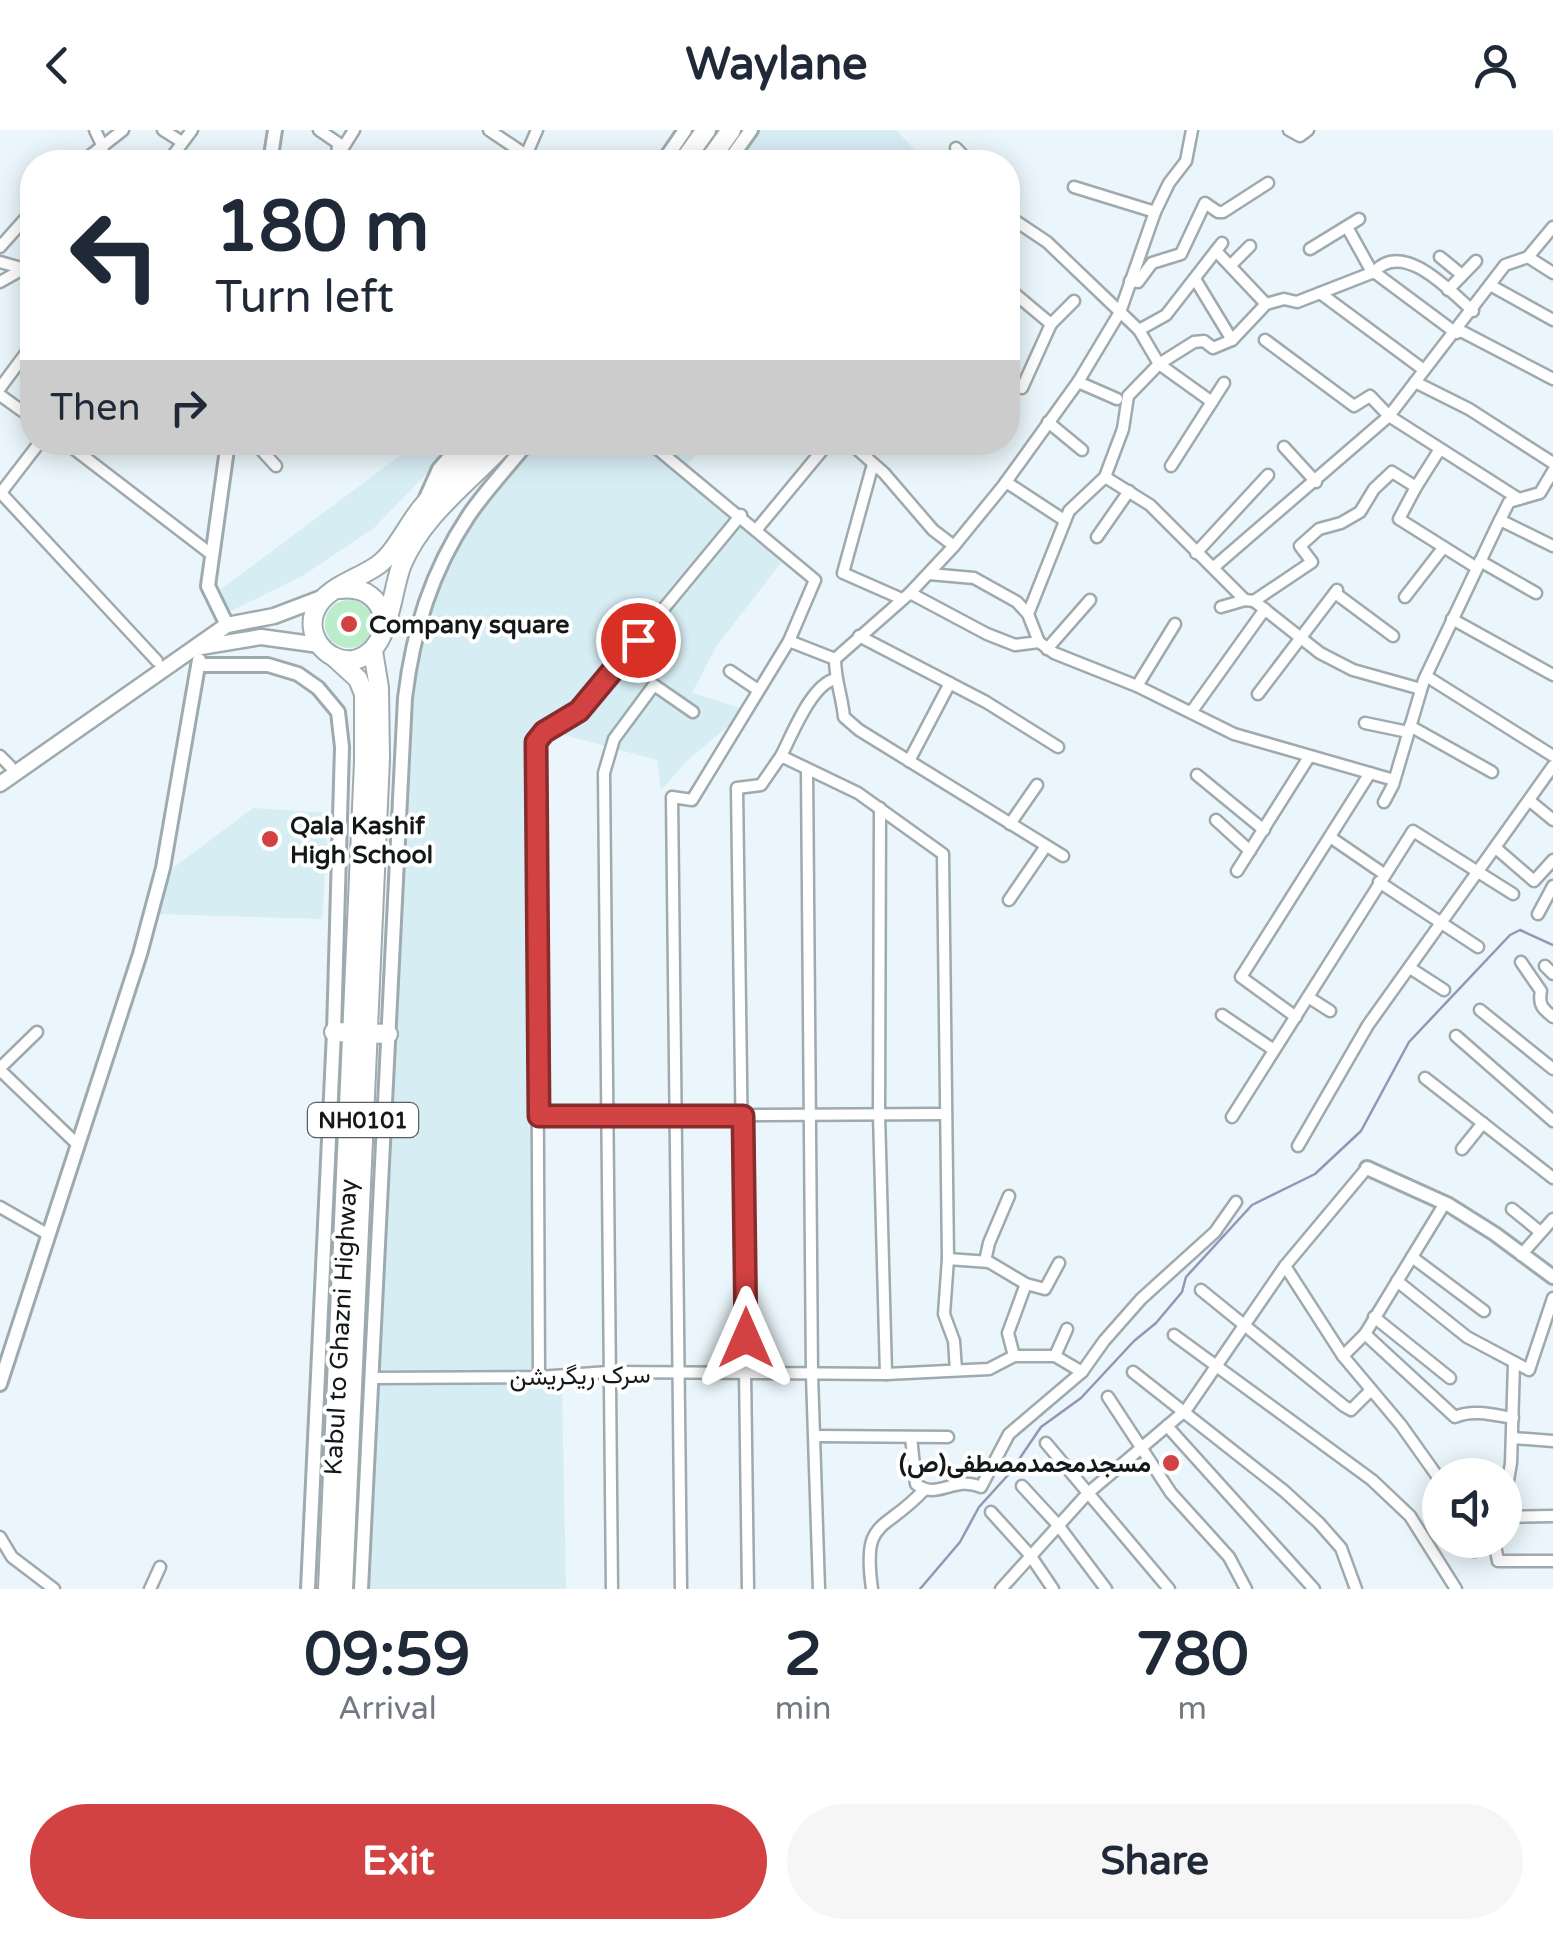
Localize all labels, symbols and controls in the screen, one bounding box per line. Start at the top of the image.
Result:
icon: back [30,38,85,93]
text: Waylane [685,38,868,92]
icon: person [1468,38,1523,93]
text: 180 m [215,186,429,270]
icon: left [50,190,180,320]
text: Turn left [215,271,394,325]
icon: right [161,380,216,435]
text: Then [50,385,141,431]
pin [596,598,681,683]
place label: Company square [369,610,569,640]
marker: Company square [338,613,360,635]
icon: arrive [611,613,666,668]
place label: Qala Kashif High School [290,811,433,870]
marker: Qala Kashif High School [259,828,281,850]
road number: NH0101 [308,1103,418,1137]
street label: Kabul to Ghazni Highway [318,1178,364,1476]
position arrow [694,1286,798,1390]
street label: سرک ریگریشن [509,1360,651,1392]
place label: مسجدمحمدمصطفی(ص) [899,1449,1151,1479]
marker: مسجدمحمدمصطفی(ص) [1160,1452,1182,1474]
map controls [1422,1458,1522,1558]
button: sound [1422,1458,1522,1558]
text: 09:59 [304,1619,471,1691]
text: 2 [784,1619,822,1691]
text: 780 [1136,1619,1249,1691]
text: Arrival [338,1690,437,1728]
text: min [775,1690,832,1728]
text: m [1178,1690,1207,1728]
button: Exit [30,1804,767,1919]
button: Share [787,1804,1523,1919]

